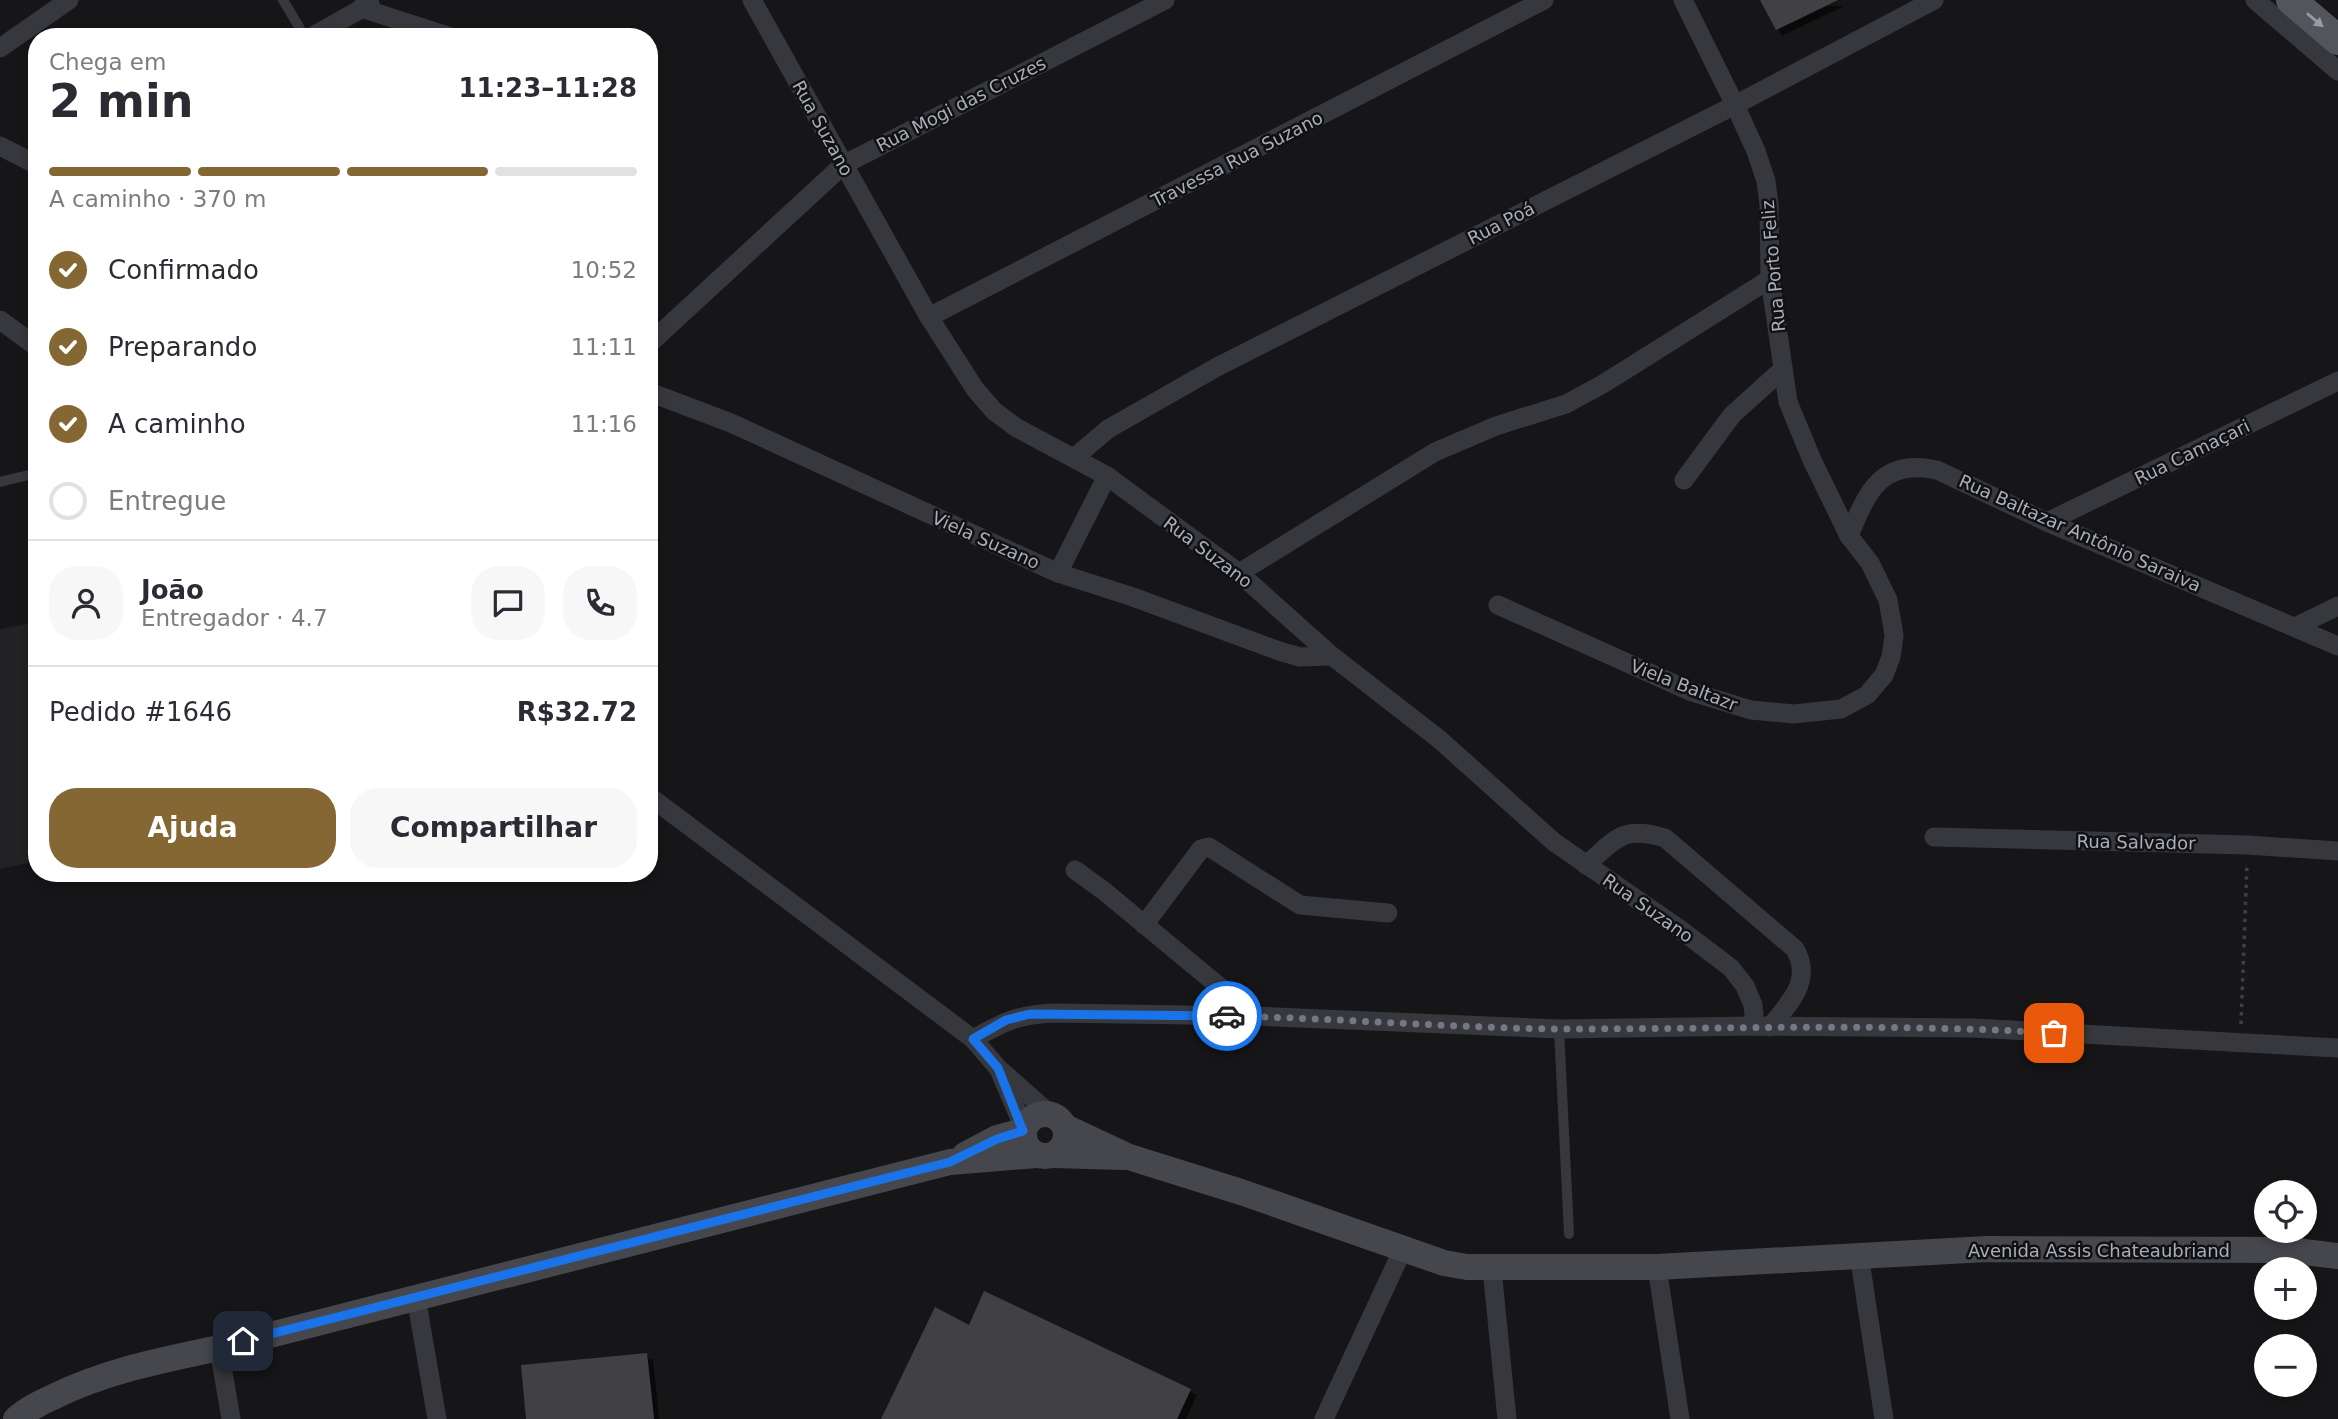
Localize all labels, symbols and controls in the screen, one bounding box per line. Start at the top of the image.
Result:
one-way arrow [2306,12,2323,27]
text: Chega em [49,49,166,75]
street label: Rua Mogi das Cruzes [873,52,1049,156]
text: 11:23–11:28 [458,73,637,103]
text: 2 min [49,74,193,128]
street label: Rua Suzano [788,77,858,179]
street label: Travessa Rua Suzano [1147,107,1326,212]
text: A caminho · 370 m [49,186,266,212]
street label: Rua Poá [1464,197,1538,249]
street label: Rua Porto Feliz [1757,199,1789,333]
icon: check [49,251,87,289]
text: Confirmado [108,255,259,285]
text: 10:52 [571,257,637,283]
icon: check [49,328,87,366]
text: Preparando [108,332,257,362]
text: 11:11 [571,334,637,360]
icon: check [49,405,87,443]
text: A caminho [108,409,246,439]
text: 11:16 [571,411,637,437]
street label: Rua Camaçari [2131,415,2253,489]
street label: Rua Baltazar Antônio Saraiva [1956,470,2204,596]
text: Entregue [108,486,226,516]
street label: Viela Suzano [929,507,1043,573]
street label: Rua Suzano [1160,512,1256,592]
button: person [49,566,123,640]
button: chat [471,566,545,640]
button: phone [563,566,637,640]
text: João [141,575,204,605]
text: Entregador · 4.7 [141,605,328,631]
street label: Viela Baltazr [1627,655,1741,715]
text: Pedido #1646 [49,697,232,727]
text: R$32.72 [517,697,637,727]
button: Ajuda [49,788,336,868]
button: Compartilhar [350,788,637,868]
street label: Rua Salvador [2076,830,2196,854]
street label: Rua Suzano [1599,869,1697,947]
courier [1192,981,1262,1051]
icon: car [1208,997,1246,1035]
pin [2024,1003,2084,1063]
icon: bag [2035,1014,2073,1052]
map controls [2254,1180,2317,1397]
button: locate [2254,1180,2317,1243]
street label: Avenida Assis Chateaubriand [1968,1240,2230,1261]
button: + [2254,1257,2317,1320]
pin [213,1311,273,1371]
icon: home [224,1322,262,1360]
button: − [2254,1334,2317,1397]

